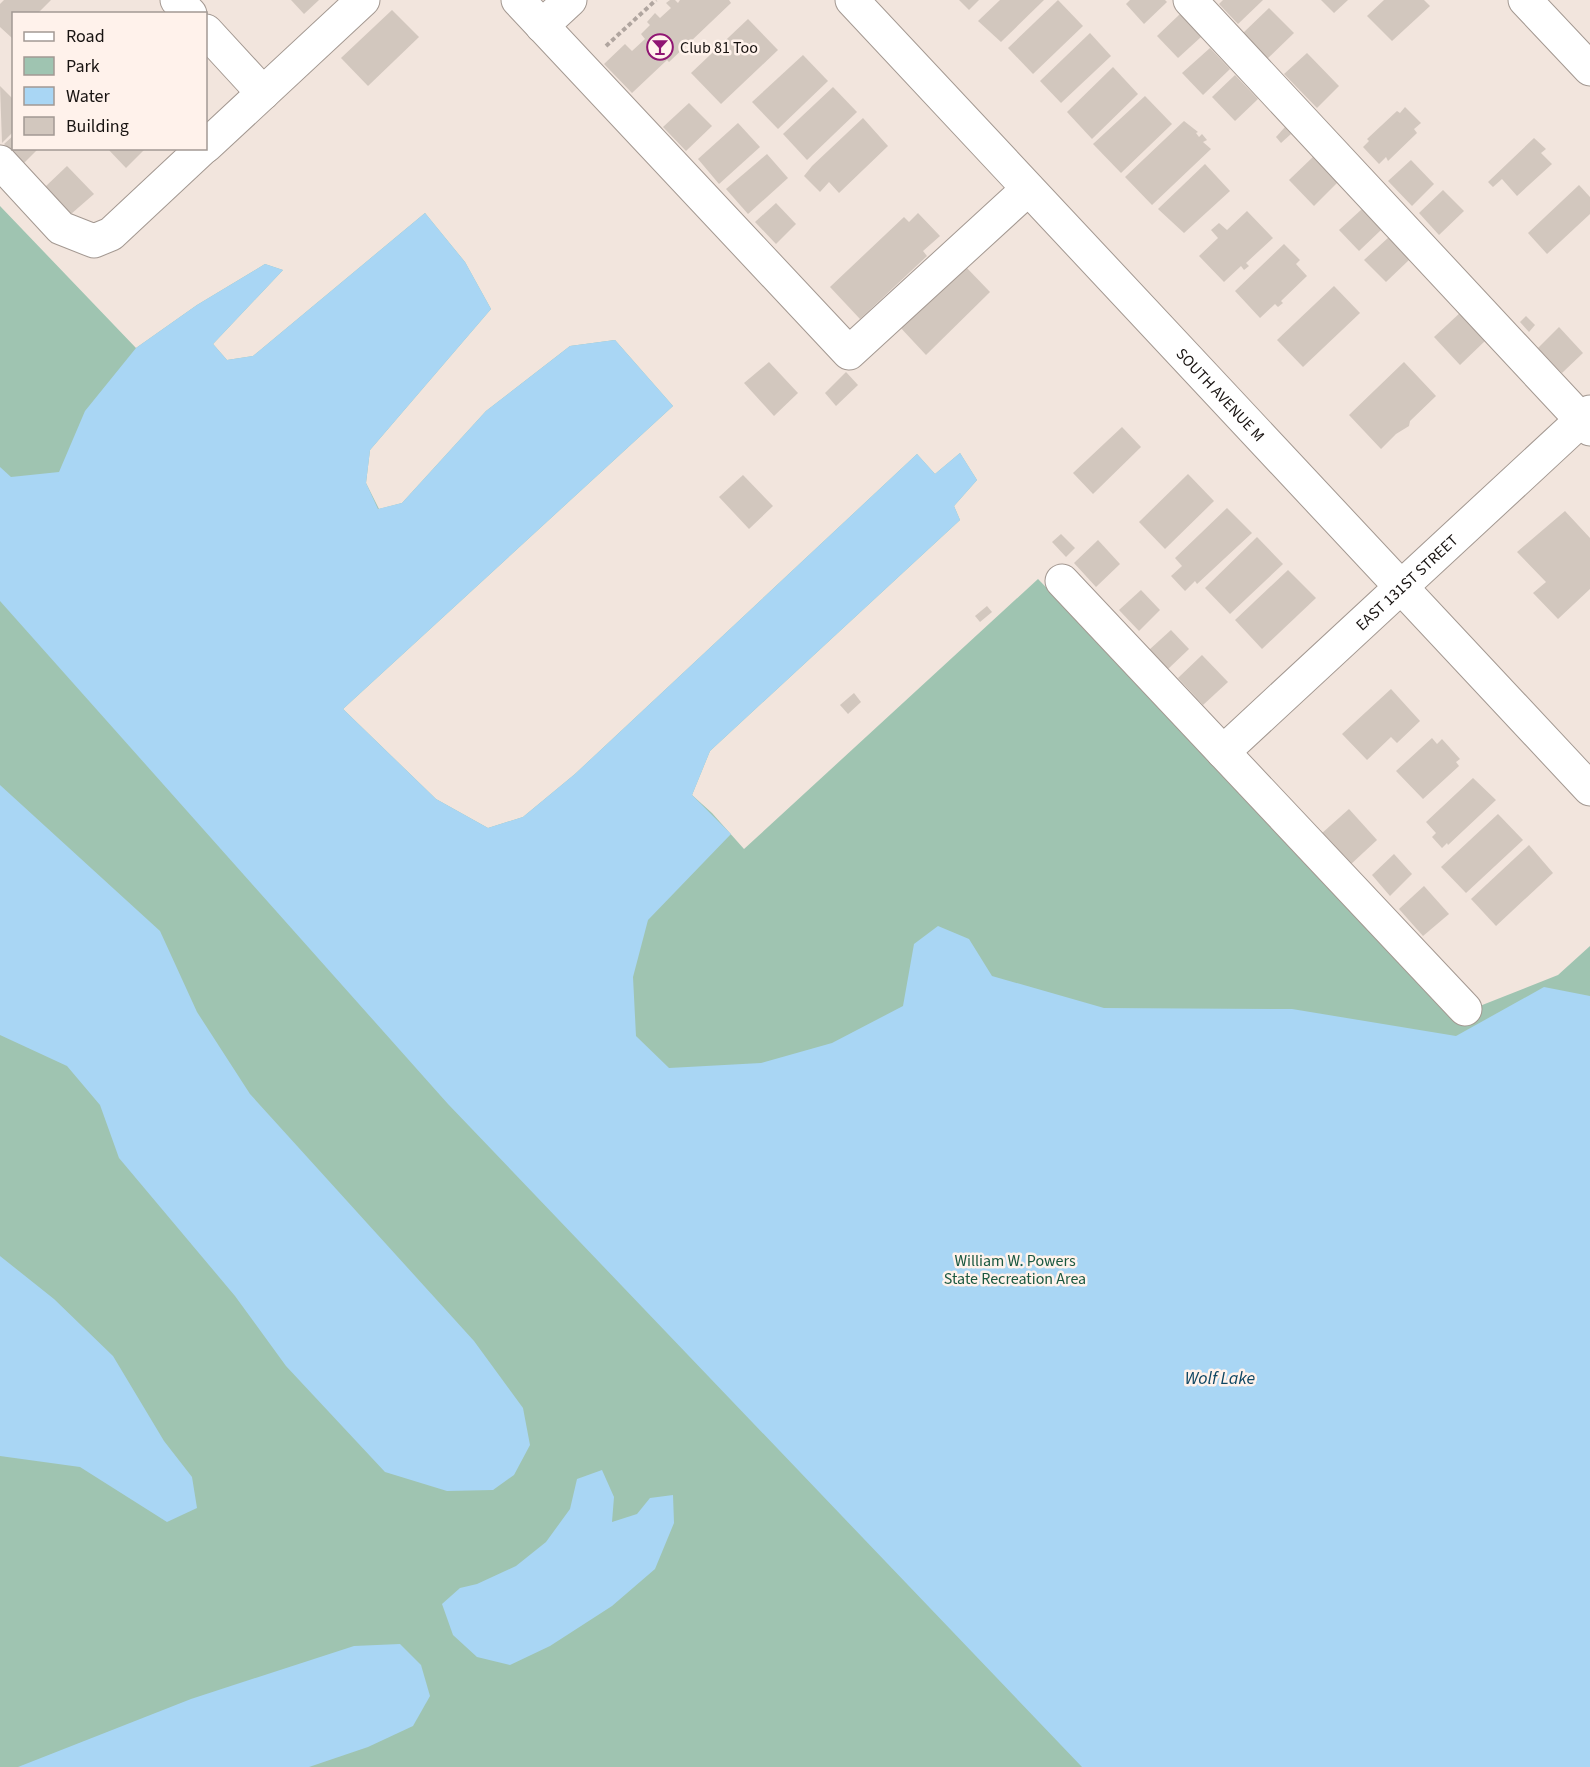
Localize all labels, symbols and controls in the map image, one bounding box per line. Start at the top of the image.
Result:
legend [12,12,207,150]
text: Road [66,24,105,49]
bar icon: Club 81 Too [645,32,675,62]
place label: Club 81 Too [680,37,758,59]
text: Park [66,54,100,79]
text: Water [66,84,110,109]
text: Building [66,114,129,139]
street label: SOUTH AVENUE M [1171,343,1269,447]
street label: EAST 131ST STREET [1351,529,1463,636]
park label: William W. Powers State Recreation Area [944,1250,1086,1290]
water label: Wolf Lake [1185,1366,1256,1391]

